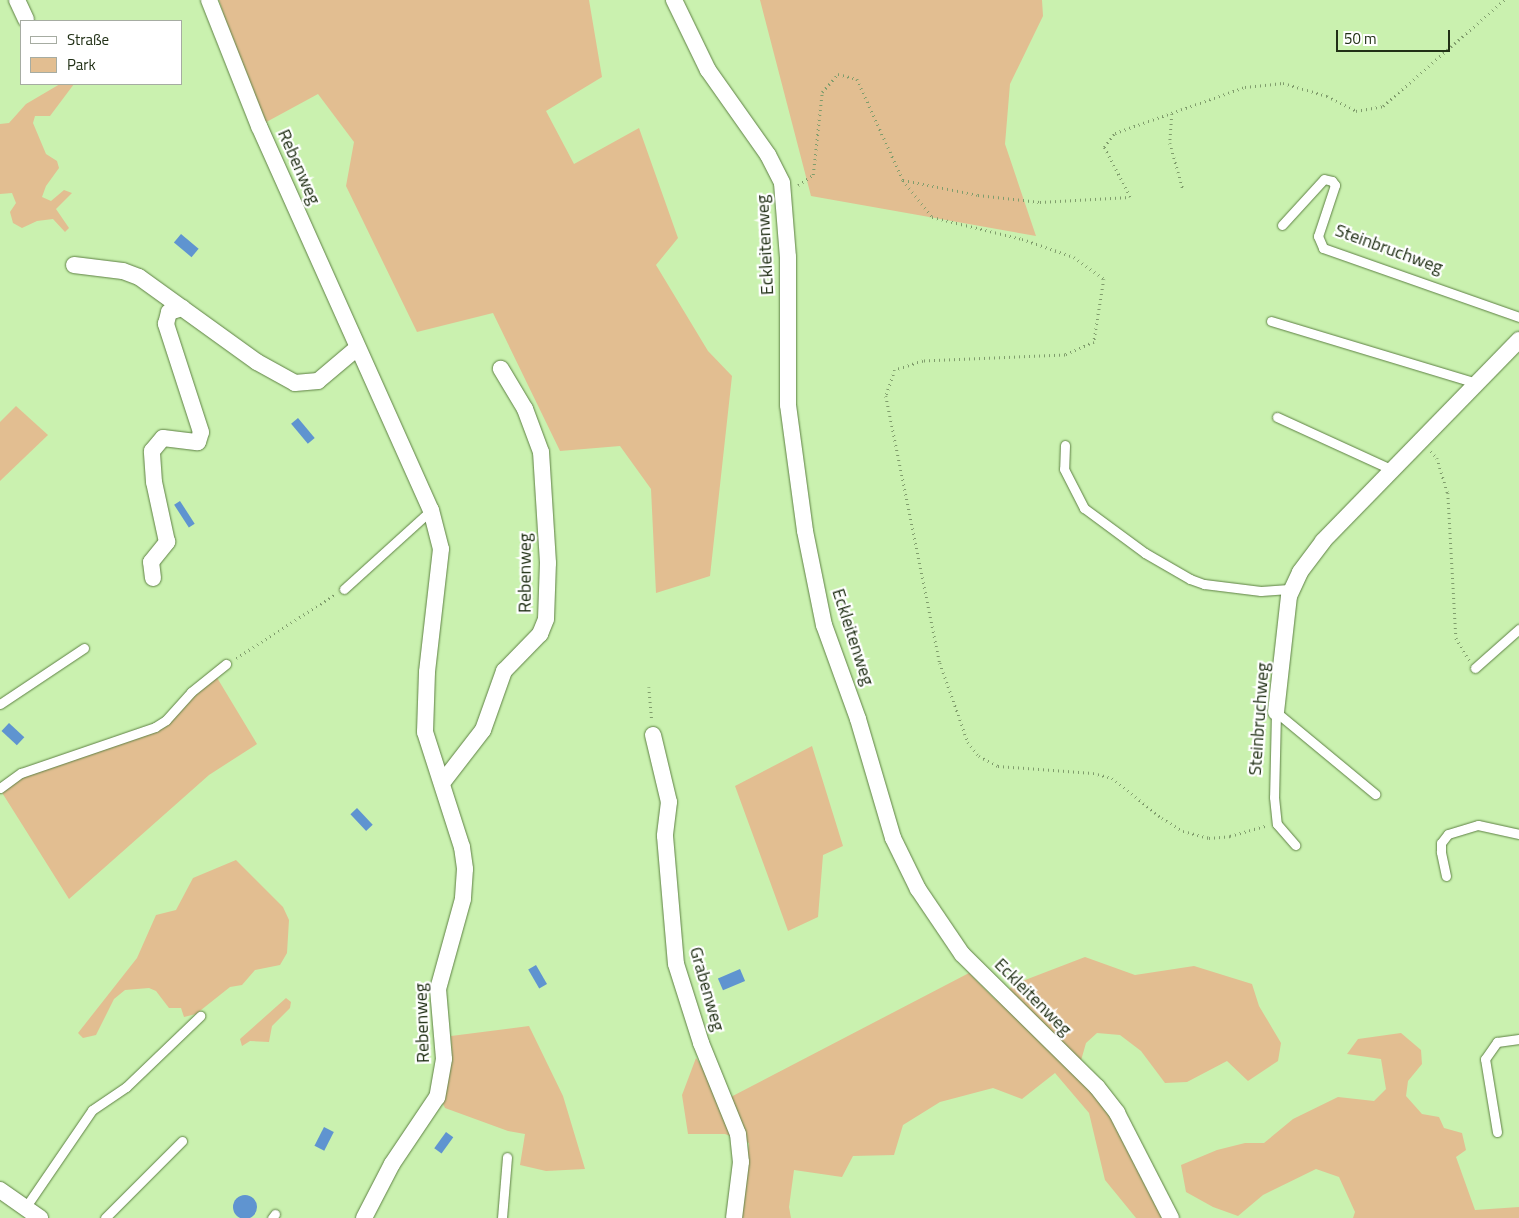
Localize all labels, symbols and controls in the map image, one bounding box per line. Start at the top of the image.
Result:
legend [20,20,182,85]
scale bar [1339,20,1453,52]
text: 50 m [1344,27,1377,50]
text: Straße [67,28,109,51]
text: Park [67,53,96,76]
street label: Rebenweg [273,126,325,208]
street label: Eckleitenweg [752,194,778,296]
street label: Steinbruchweg [1332,219,1446,279]
street label: Rebenweg [514,533,536,613]
street label: Eckleitenweg [827,586,879,688]
street label: Steinbruchweg [1244,662,1274,776]
street label: Grabenweg [685,944,729,1034]
street label: Eckleitenweg [990,954,1076,1040]
street label: Rebenweg [410,983,434,1063]

